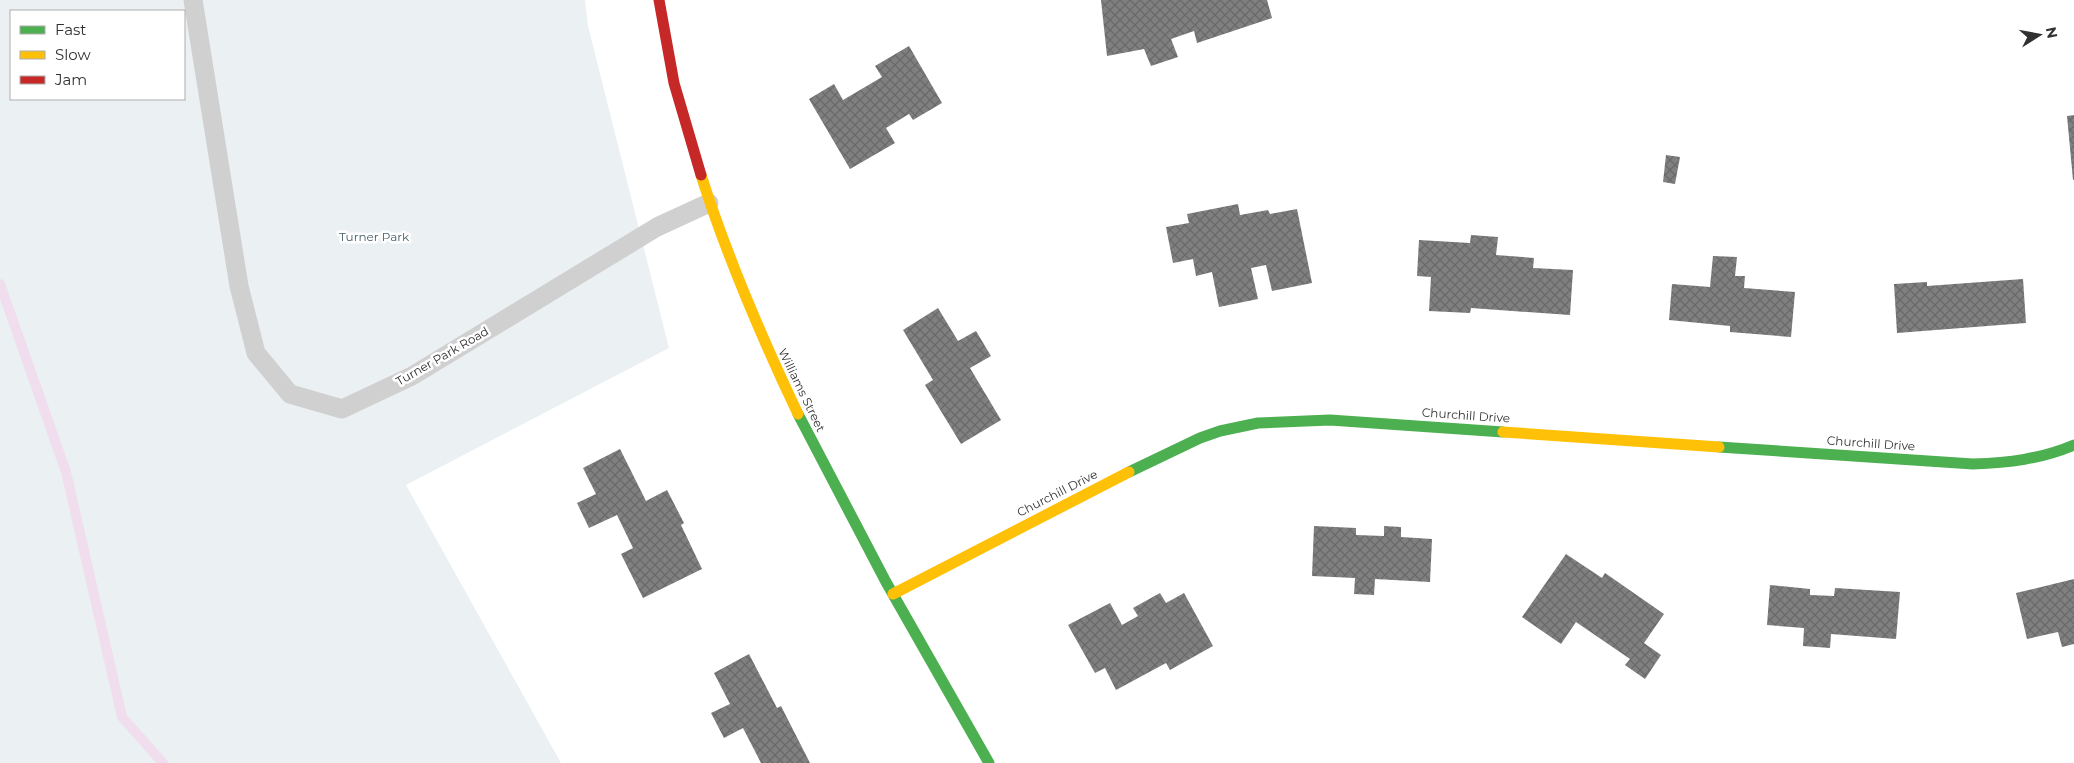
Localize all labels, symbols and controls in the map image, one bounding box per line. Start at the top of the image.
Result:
legend [10,10,185,100]
north arrow [2014,10,2064,60]
text: Fast [55,20,86,39]
text: N [2042,25,2062,40]
text: Slow [55,45,91,64]
text: Jam [54,70,87,89]
park label: Turner Park [339,229,410,244]
street label: Turner Park Road [393,323,491,389]
street label: Williams Street [775,346,829,434]
street label: Churchill Drive [1421,404,1511,426]
street label: Churchill Drive [1826,432,1916,454]
street label: Churchill Drive [1014,466,1100,520]

